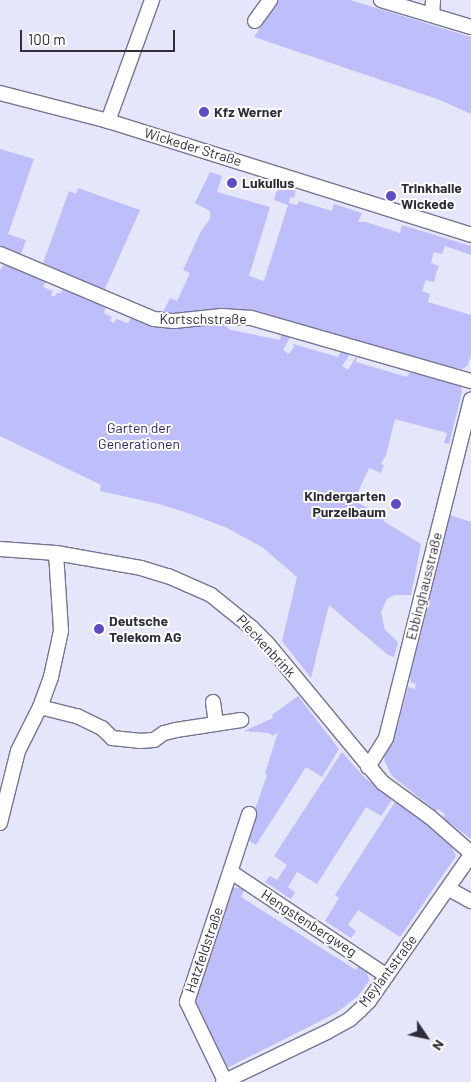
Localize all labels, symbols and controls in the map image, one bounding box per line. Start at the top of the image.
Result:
scale bar [22,20,178,52]
text: 100 m [28,30,66,48]
place label: Kfz Werner [214,104,282,120]
marker: Kfz Werner [198,106,210,118]
street label: Wickeder Straße [142,124,244,170]
place label: Lukullus [242,175,294,191]
marker: Lukullus [226,177,238,189]
place label: Trinkhalle Wickede [401,180,462,212]
marker: Trinkhalle Wickede [385,190,397,202]
street label: Kortschstraße [159,311,247,327]
park label: Garten der Generationen [98,420,180,452]
place label: Kindergarten Purzelbaum [304,488,386,520]
marker: Kindergarten Purzelbaum [390,498,402,510]
street label: Ebbinghausstraße [402,530,446,642]
street label: Pleckenbrink [233,611,299,681]
place label: Deutsche Telekom AG [109,613,181,646]
marker: Deutsche Telekom AG [93,623,105,635]
street label: Hengstenbergweg [258,886,360,960]
street label: Hatzfeldstraße [181,905,227,995]
street label: Meylantstraße [355,932,421,1010]
north arrow [401,1012,451,1062]
text: N [429,1037,449,1054]

